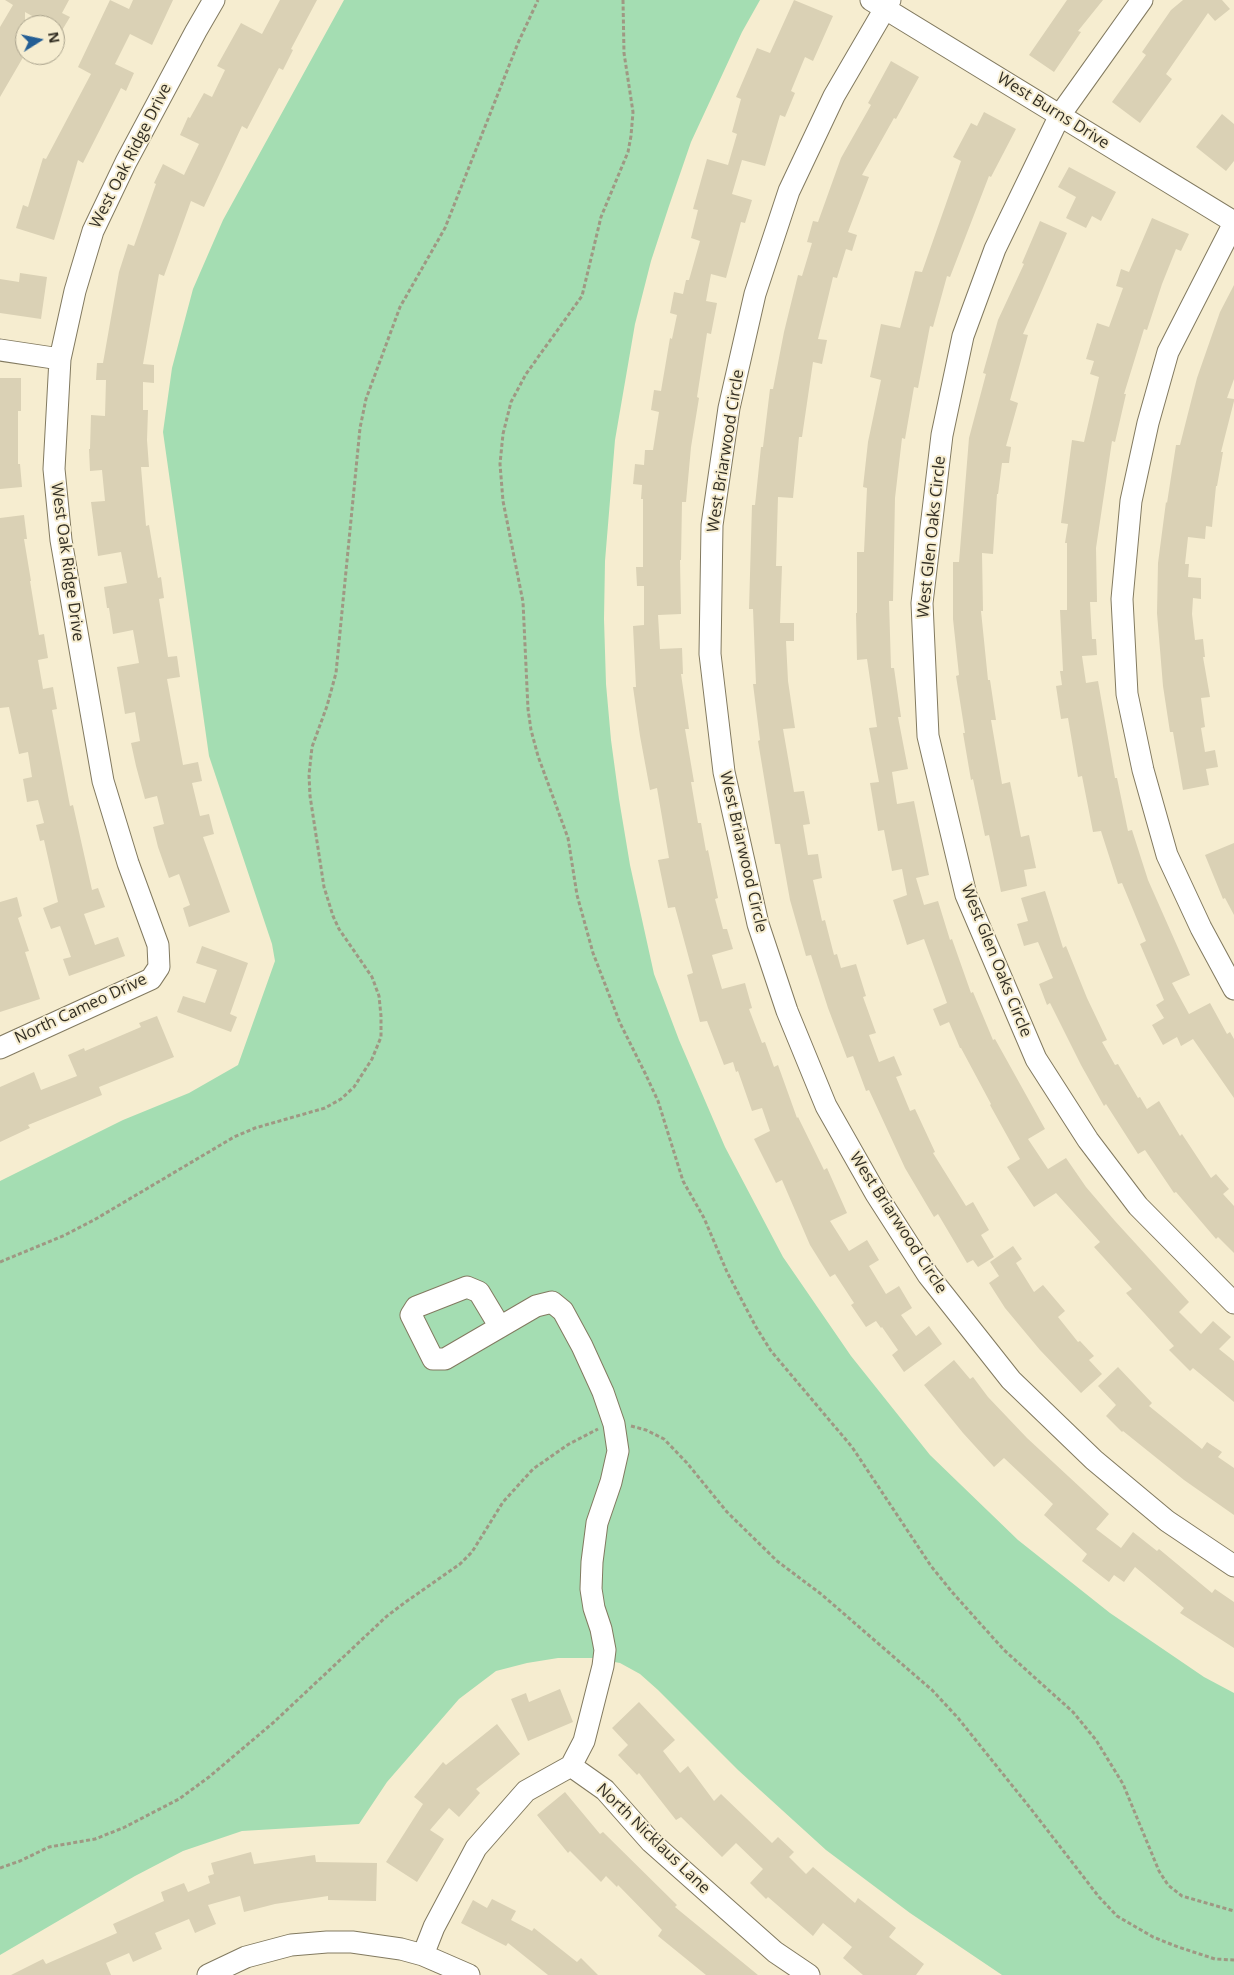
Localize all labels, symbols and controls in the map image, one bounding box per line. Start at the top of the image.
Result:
north arrow [15,15,65,65]
text: N [44,30,65,45]
street label: West Burns Drive [993,69,1113,153]
street label: West Oak Ridge Drive [86,80,176,232]
street label: West Briarwood Circle [704,368,748,534]
street label: West Glen Oaks Circle [914,455,950,619]
street label: West Oak Ridge Drive [46,482,88,642]
street label: West Briarwood Circle [715,770,771,934]
street label: West Glen Oaks Circle [957,882,1035,1040]
street label: North Cameo Drive [12,970,150,1048]
street label: West Briarwood Circle [845,1149,951,1297]
street label: North Nicklaus Lane [592,1780,714,1898]

